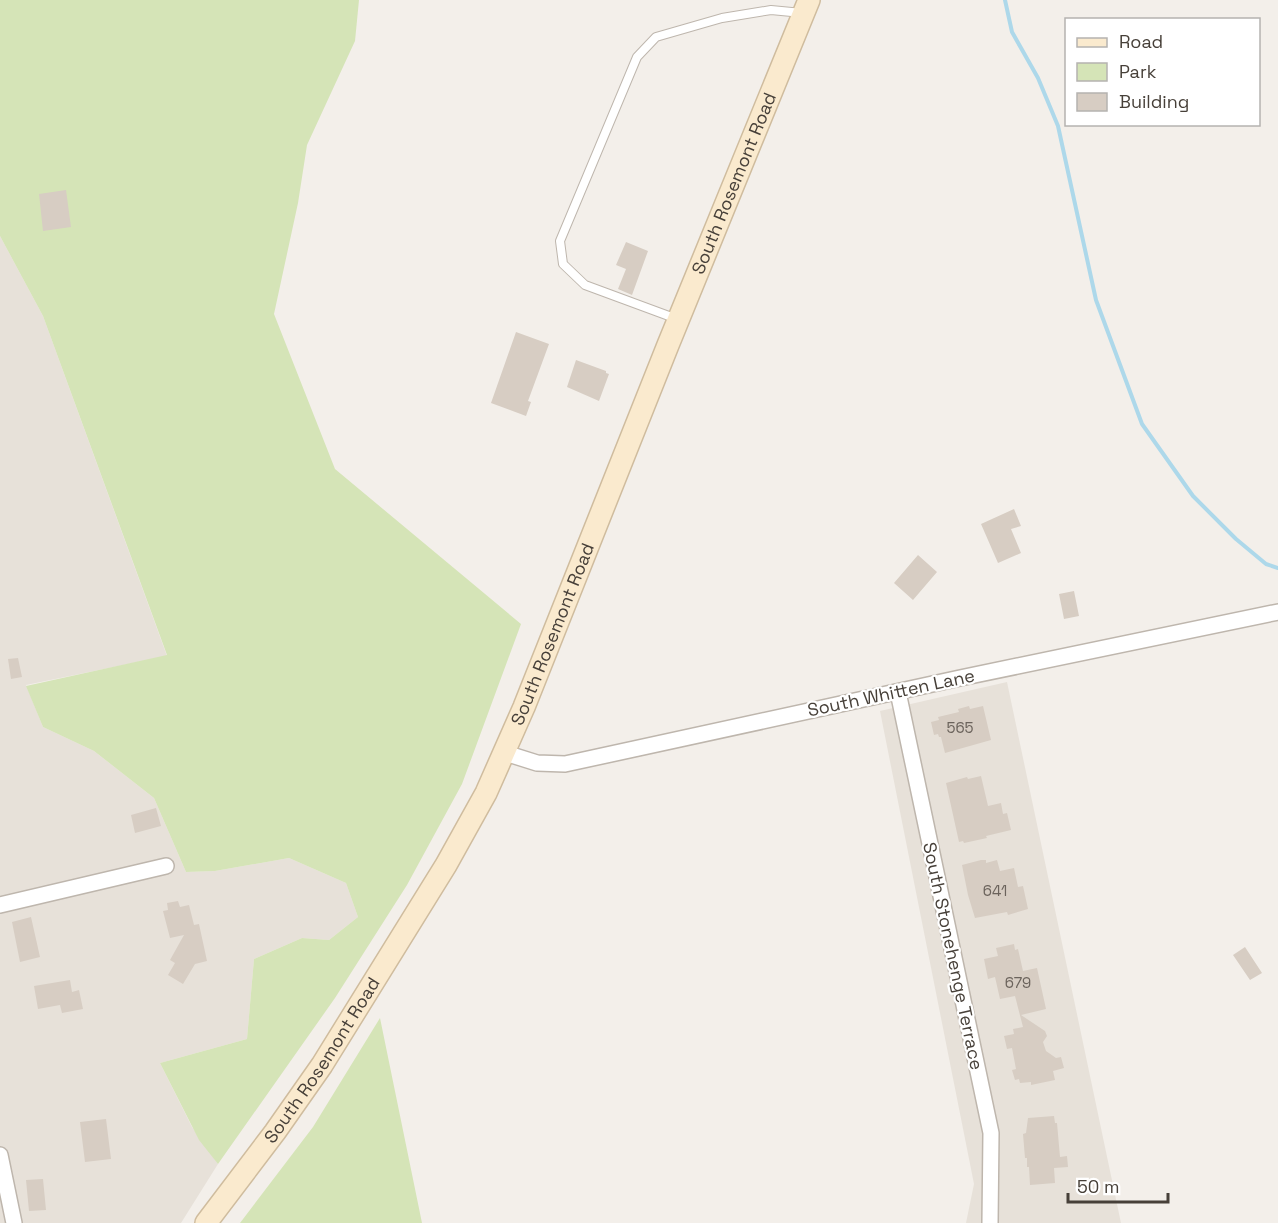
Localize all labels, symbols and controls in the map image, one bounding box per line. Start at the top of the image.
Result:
legend [1065,18,1260,126]
text: Road [1119,30,1163,53]
text: Park [1119,60,1157,83]
street label: South Rosemont Road [686,89,781,277]
text: Building [1119,90,1189,113]
street label: South Rosemont Road [505,540,599,729]
street label: South Whitten Lane [805,664,977,721]
house number: 565 [946,718,974,737]
street label: South Stonehenge Terrace [918,840,989,1072]
house number: 641 [983,881,1007,900]
street label: South Rosemont Road [259,973,385,1148]
house number: 679 [1005,973,1031,992]
scale bar [1068,1166,1168,1204]
text: 50 m [1077,1175,1119,1198]

